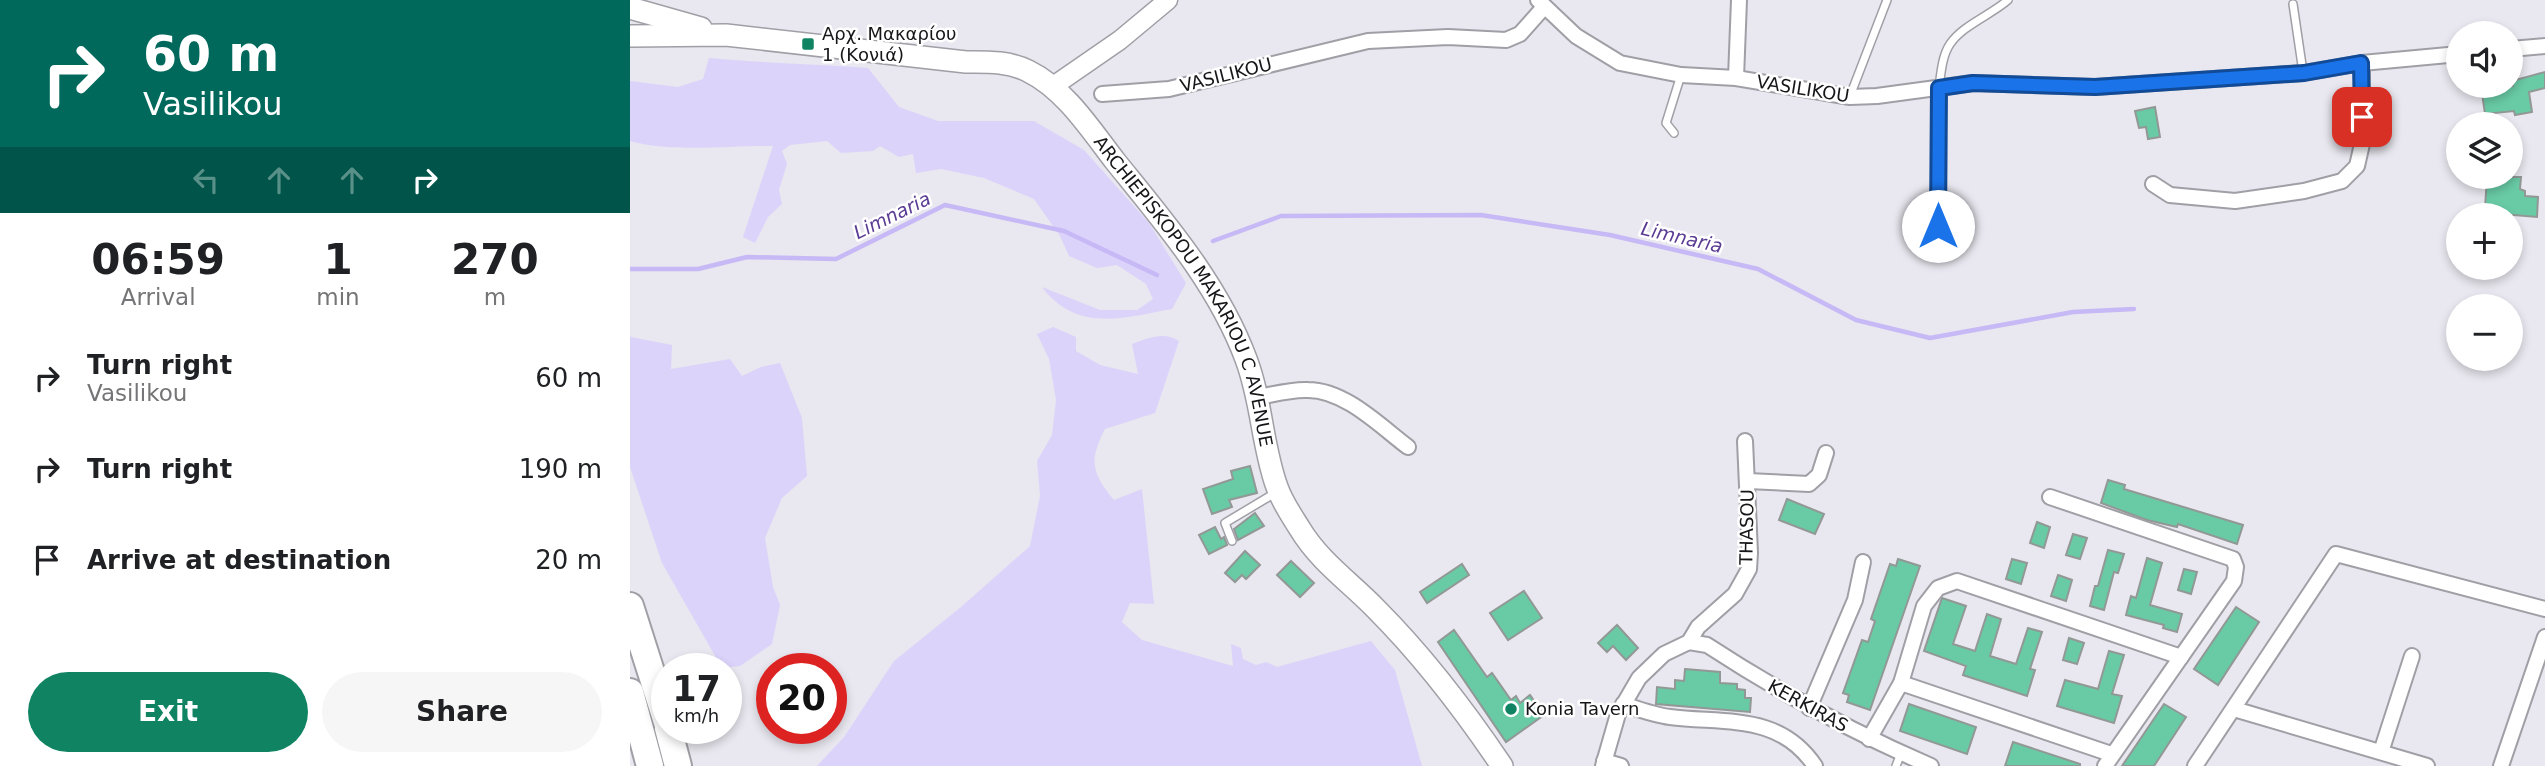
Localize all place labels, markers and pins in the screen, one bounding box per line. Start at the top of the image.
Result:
place label: Αρχ. Μακαρίου 1 (Κονιά) [822,23,956,65]
marker: Αρχ. Μακαρίου 1 (Κονιά) [800,36,816,52]
pin [2332,87,2392,147]
place label: Konia Tavern [1525,698,1639,719]
marker: Konia Tavern [1503,701,1519,717]

